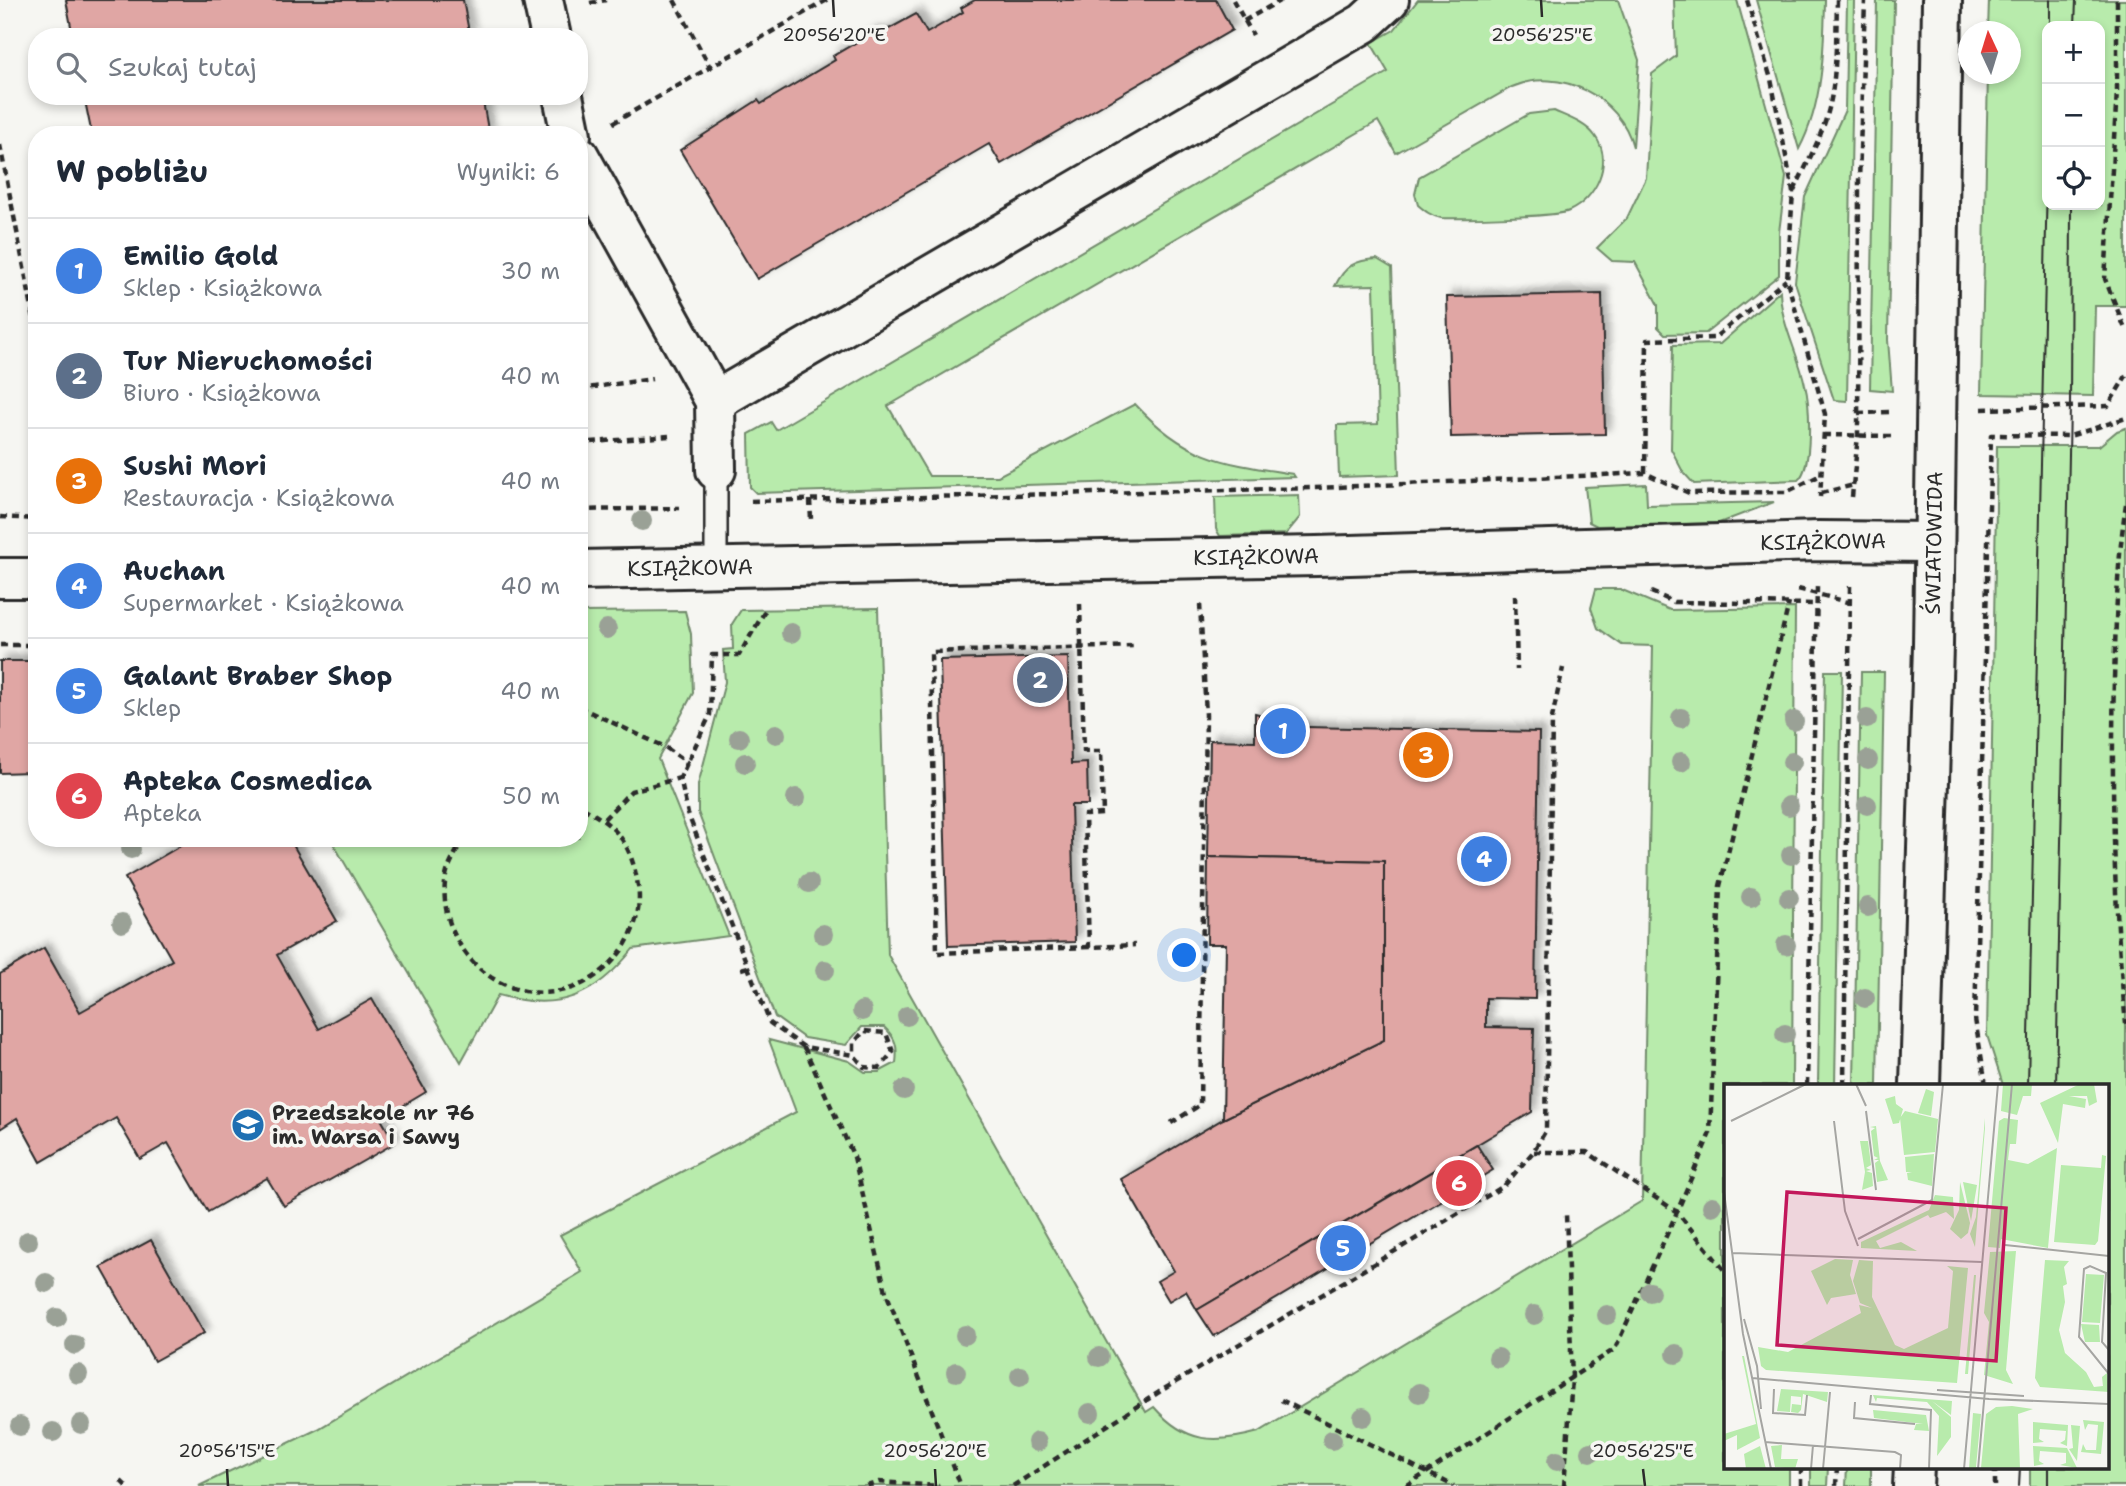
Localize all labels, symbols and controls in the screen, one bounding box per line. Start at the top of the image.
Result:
north arrow [1958,21,2021,84]
map controls [2042,21,2105,210]
button: + [2042,21,2105,84]
text: 20°56'20"E [782,23,886,47]
text: 20°56'25"E [1491,23,1593,47]
search box [28,28,588,105]
icon: search [52,48,90,86]
text: Szukaj tutaj [108,49,257,84]
button: − [2042,84,2105,147]
button: locate [2042,147,2105,210]
text: W pobliżu [56,151,208,192]
text: Wyniki: 6 [456,157,560,187]
text: Emilio Gold [123,238,278,273]
text: 1 [74,256,84,286]
text: 30 m [501,256,560,286]
text: Sklep · Książkowa [123,273,322,303]
text: Tur Nieruchomości [123,343,373,378]
text: 2 [71,361,87,391]
text: 40 m [500,361,560,391]
text: Biuro · Książkowa [123,378,320,408]
text: Sushi Mori [123,448,267,483]
text: 3 [71,466,87,496]
text: 40 m [500,466,560,496]
street label: ŚWIATOWIDA [1918,471,1949,615]
text: Restauracja · Książkowa [123,483,394,513]
street label: KSIĄŻKOWA [1760,527,1886,557]
street label: KSIĄŻKOWA [1193,542,1319,572]
text: Auchan [123,553,225,588]
street label: KSIĄŻKOWA [627,553,753,583]
text: 4 [71,571,87,601]
text: 40 m [500,571,560,601]
text: Supermarket · Książkowa [123,588,404,618]
pin: 2 [1017,654,1063,706]
text: Galant Braber Shop [123,658,392,693]
text: 5 [72,676,86,706]
text: 40 m [500,676,560,706]
text: Sklep [123,693,181,723]
pin: 1 [1260,705,1306,757]
pin: 3 [1403,729,1449,781]
text: Apteka Cosmedica [123,763,372,798]
text: 6 [71,781,87,811]
text: 50 m [502,781,560,811]
text: Apteka [123,798,202,828]
pin: 4 [1461,833,1507,885]
your location [1167,938,1201,972]
inset map [1724,1084,2108,1468]
place label: Przedszkole nr 76 im. Warsa i Sawy [272,1099,474,1151]
school or university icon: Przedszkole nr 76 im. Warsa i Sawy [229,1106,267,1144]
pin: 6 [1436,1157,1482,1209]
pin: 5 [1320,1222,1366,1274]
text: 20°56'15"E [178,1439,276,1463]
text: 20°56'20"E [883,1439,987,1463]
text: 20°56'25"E [1592,1439,1694,1463]

